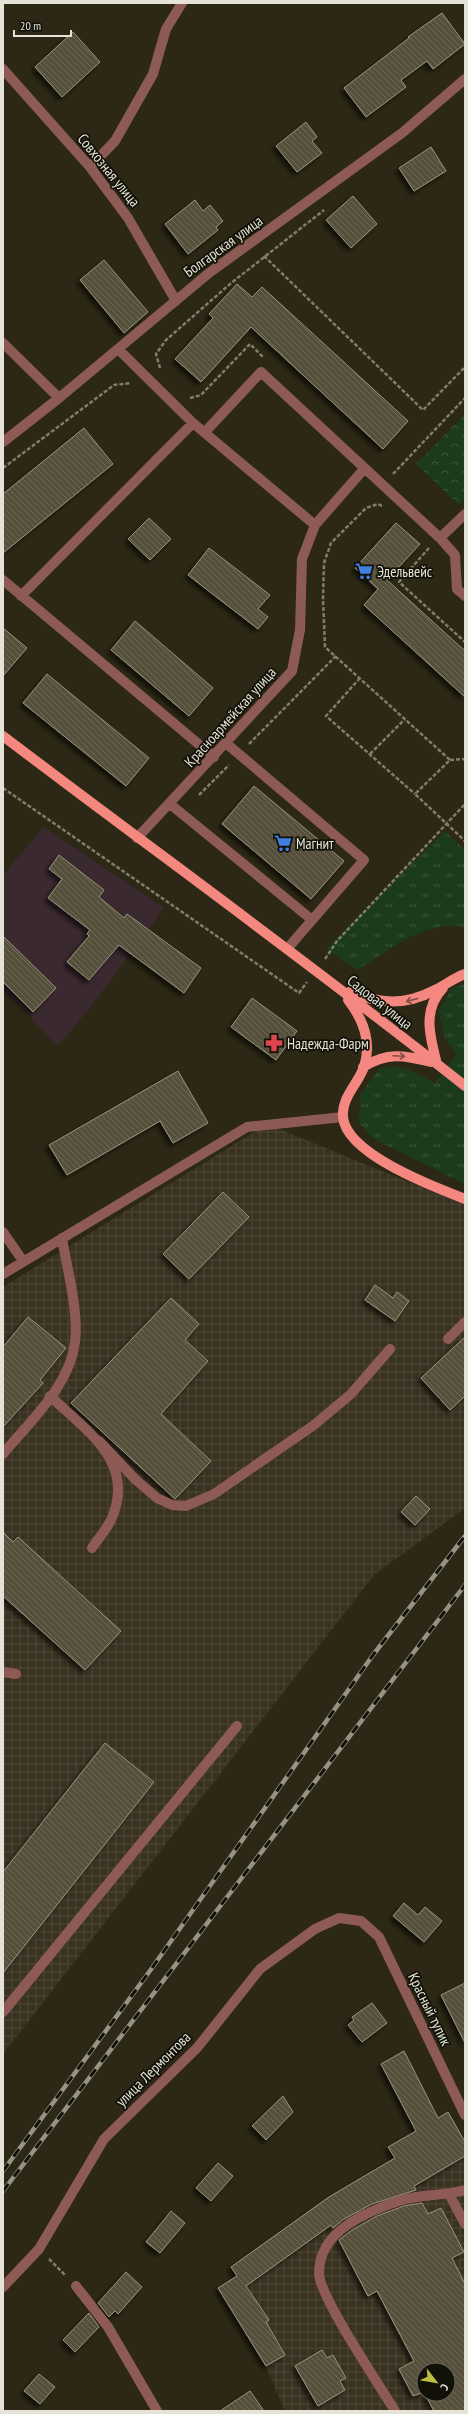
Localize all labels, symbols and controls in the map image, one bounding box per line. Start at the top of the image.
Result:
scale bar [14,12,71,38]
text: 20 m [20,18,41,33]
street label: Совхозная улица [74,129,144,211]
street label: Болгарская улица [180,211,266,281]
supermarket icon: Эдельвейс [354,561,374,581]
place label: Эдельвейс [377,562,433,581]
street label: Красноармейская улица [180,663,280,771]
supermarket icon: Магнит [273,833,293,853]
place label: Магнит [296,834,334,853]
street label: Садовая улица [344,971,416,1033]
one-way arrow [406,996,419,1004]
pharmacy icon: Надежда-Фарм [264,1033,284,1053]
place label: Надежда-Фарм [287,1034,369,1053]
one-way arrow [392,1053,405,1060]
street label: Красный тупик [404,1969,456,2049]
street label: улица Лермонтова [112,2028,194,2110]
north arrow [416,2362,456,2402]
text: С [437,2381,452,2393]

